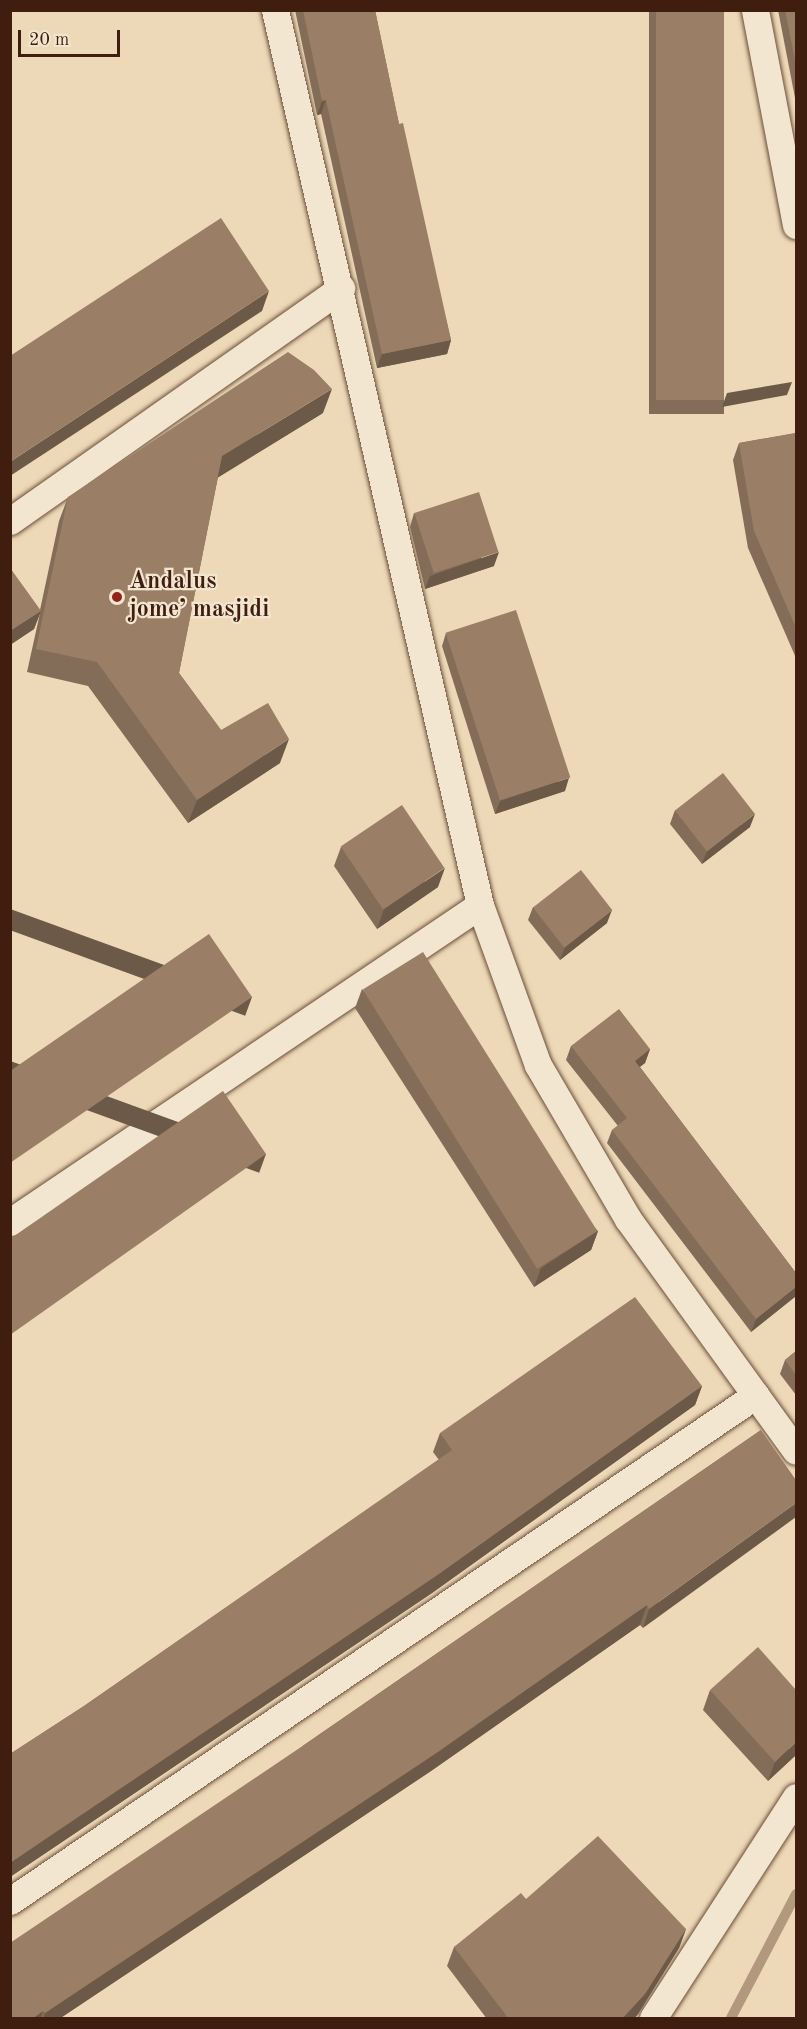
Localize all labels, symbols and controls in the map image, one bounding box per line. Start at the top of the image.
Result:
scale bar [21,18,123,56]
text: 20 m [29,31,69,49]
place label: Andalus jome’ masjidi [129,569,269,625]
marker: Andalus jome’ masjidi [110,590,124,604]

